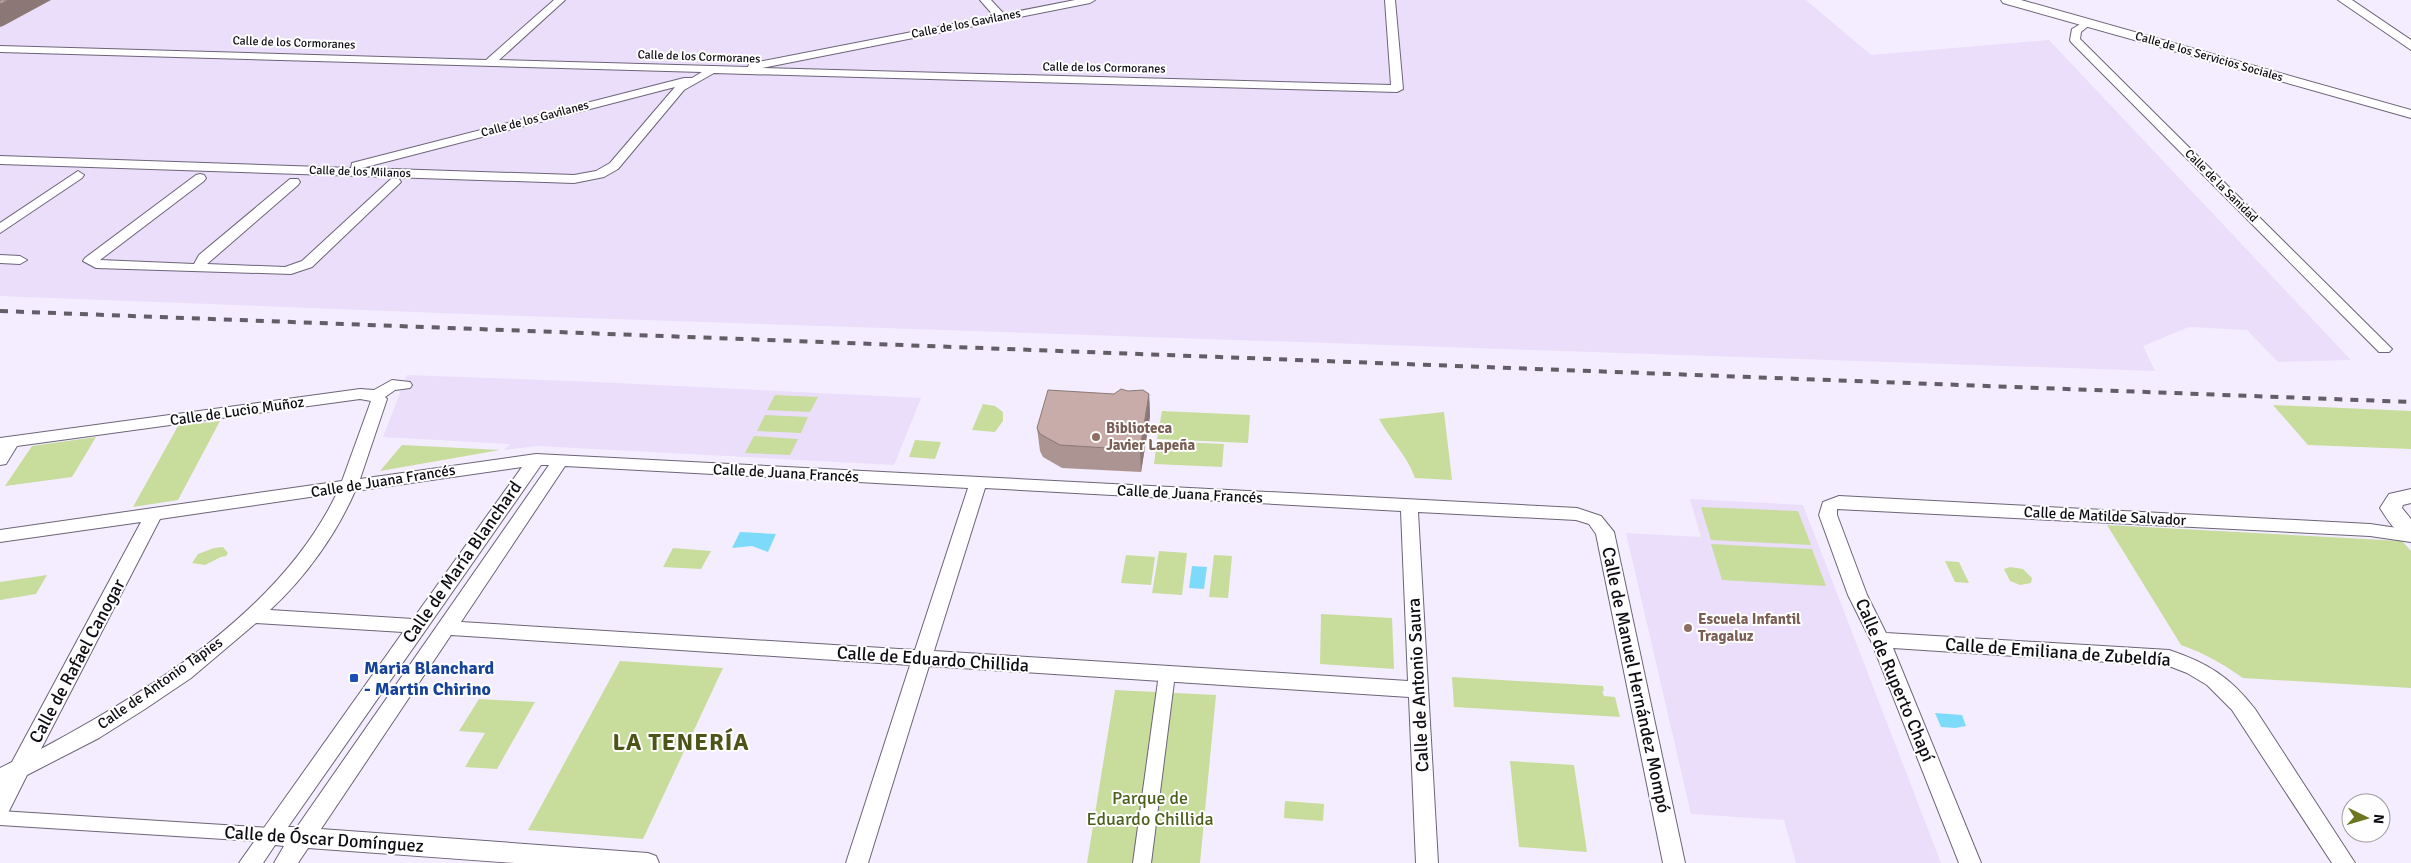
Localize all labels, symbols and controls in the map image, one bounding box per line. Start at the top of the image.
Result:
street label: Calle de los Gavilanes [910,6,1022,42]
street label: Calle de los Servicios Sociales [2133,29,2285,85]
street label: Calle de los Cormoranes [232,33,356,53]
street label: Calle de los Cormoranes [637,47,761,67]
street label: Calle de los Cormoranes [1042,59,1166,77]
street label: Calle de los Gavilanes [480,97,590,141]
street label: Calle de la Sanidad [2181,146,2261,226]
street label: Calle de los Milanos [309,163,411,181]
street label: Calle de Lucio Muñoz [169,393,306,429]
place label: Biblioteca Javier Lapeña [1106,419,1196,454]
marker: Biblioteca Javier Lapeña [1090,431,1102,443]
street label: Calle de Juana Francés [713,460,860,486]
street label: Calle de Juana Francés [309,461,457,501]
street label: Calle de María Blanchard [398,477,526,647]
street label: Calle de Juana Francés [1117,481,1264,507]
street label: Calle de Matilde Salvador [2023,503,2187,529]
street label: Calle de Manuel Hernández Mompó [1597,545,1675,815]
street label: Calle de Rafael Canogar [24,575,130,747]
street label: Calle de Ruperto Chapí [1851,595,1939,765]
street label: Calle de Antonio Saura [1402,597,1434,773]
place label: Escuela Infantil Tragaluz [1698,610,1801,645]
marker: Escuela Infantil Tragaluz [1682,622,1694,634]
street label: Calle de Antonio Tàpies [94,633,226,733]
street label: Calle de Emiliana de Zubeldía [1944,633,2172,671]
street label: Calle de Eduardo Chillida [836,641,1030,677]
place label: Maria Blanchard - Martin Chirino [364,657,495,700]
marker: Maria Blanchard - Martin Chirino [348,672,360,684]
district label: LA TENERÍA [612,727,750,757]
park label: Parque de Eduardo Chillida [1086,787,1214,830]
north arrow [2341,793,2391,843]
text: N [2370,813,2387,825]
street label: Calle de Óscar Domínguez [224,821,424,857]

